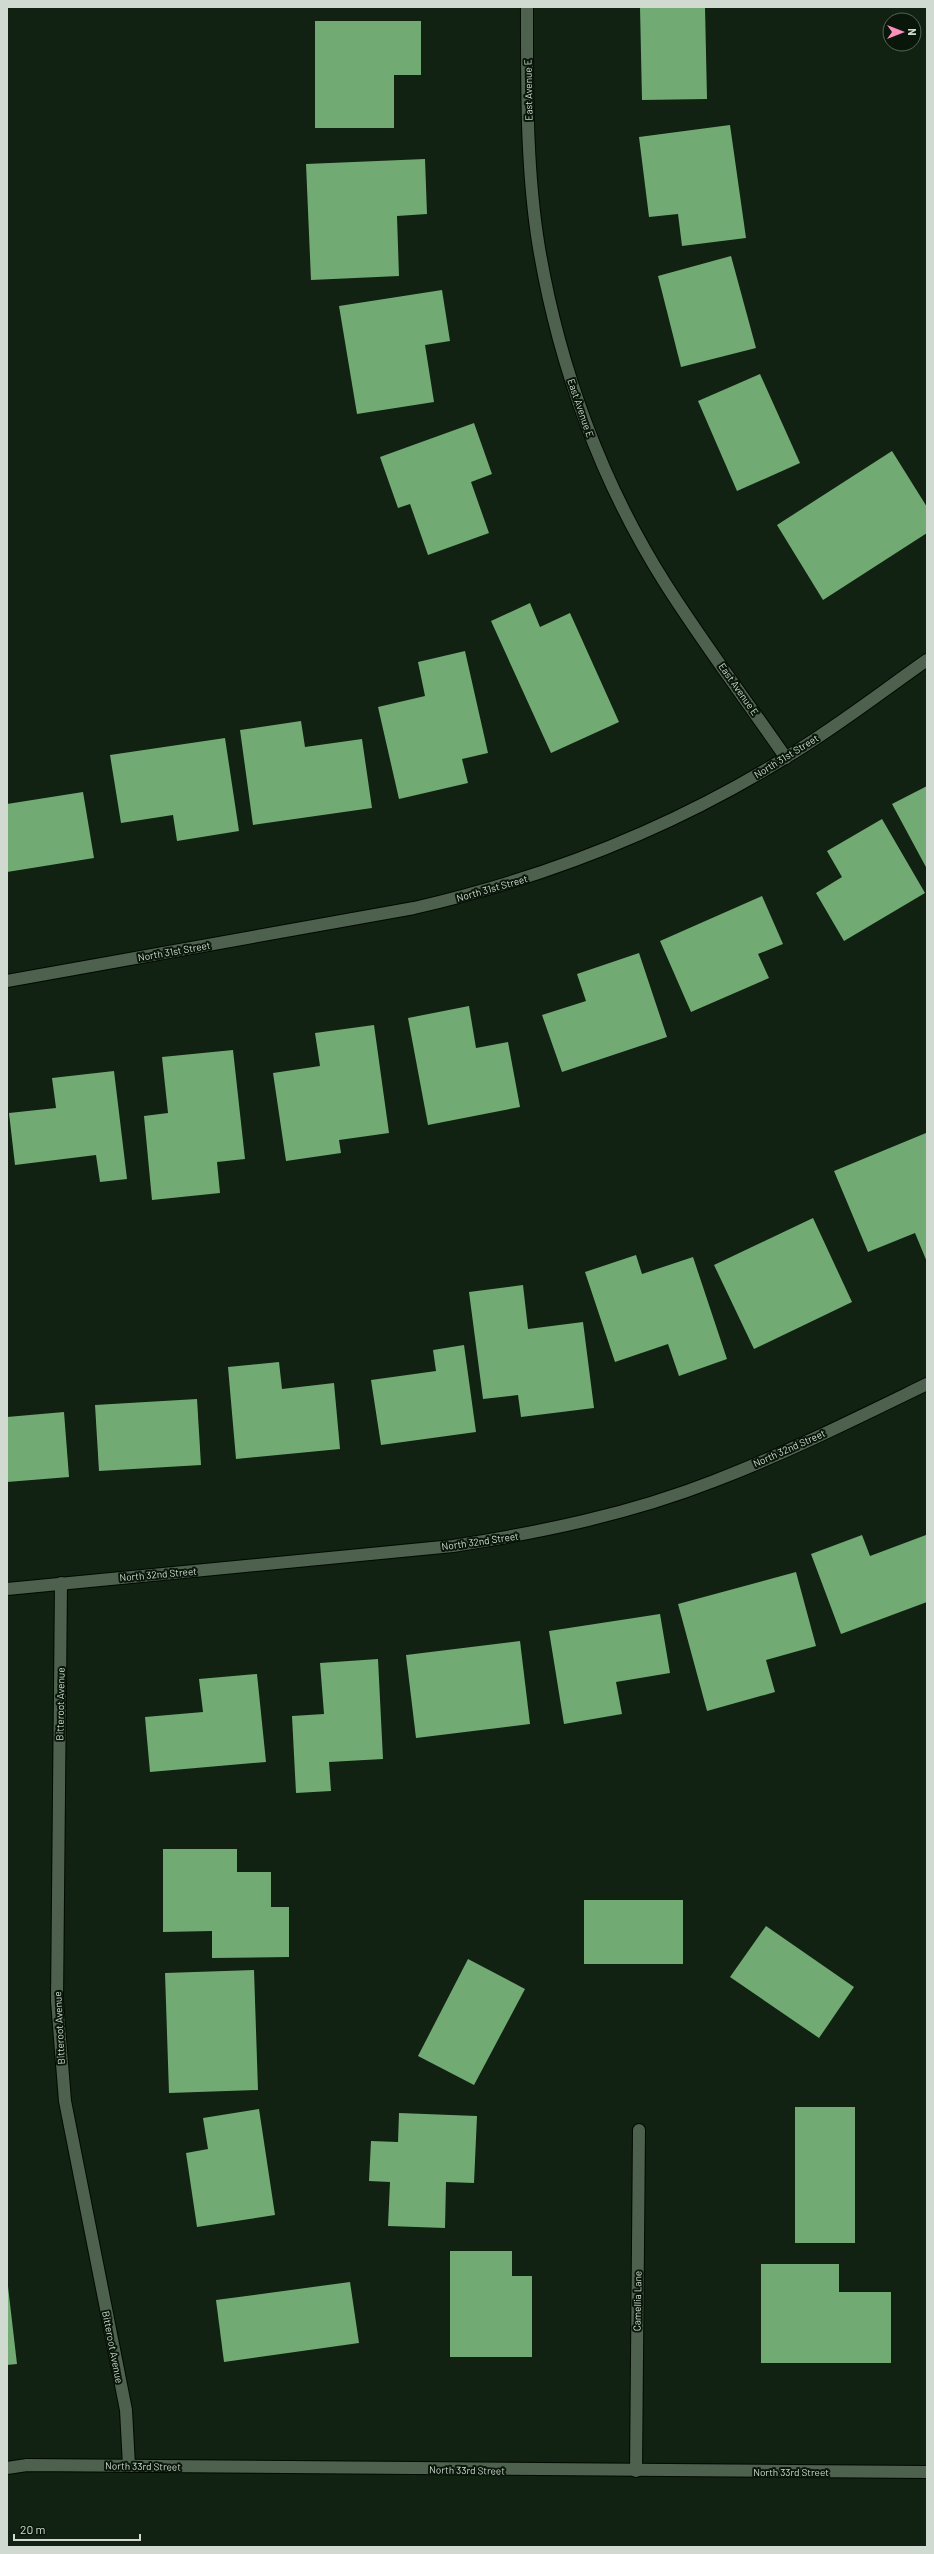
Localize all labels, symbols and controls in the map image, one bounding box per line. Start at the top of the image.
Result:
north arrow [882,12,922,52]
text: N [906,28,919,36]
street label: East Avenue E [521,59,535,121]
street label: East Avenue E [565,377,597,439]
street label: East Avenue E [716,660,762,718]
street label: North 31st Street [752,731,821,781]
street label: North 31st Street [455,872,529,904]
street label: North 31st Street [137,939,212,963]
street label: North 32nd Street [751,1427,827,1469]
street label: North 32nd Street [441,1530,520,1552]
street label: North 32nd Street [119,1565,198,1583]
street label: Bitteroot Avenue [53,1667,67,1741]
street label: Bitteroot Avenue [51,1991,67,2065]
street label: Camellia Lane [630,2271,644,2331]
street label: Bitteroot Avenue [100,2310,126,2384]
street label: North 33rd Street [105,2459,181,2473]
street label: North 33rd Street [429,2463,505,2477]
street label: North 33rd Street [753,2466,829,2478]
scale bar [14,2516,140,2542]
text: 20 m [20,2522,46,2536]

